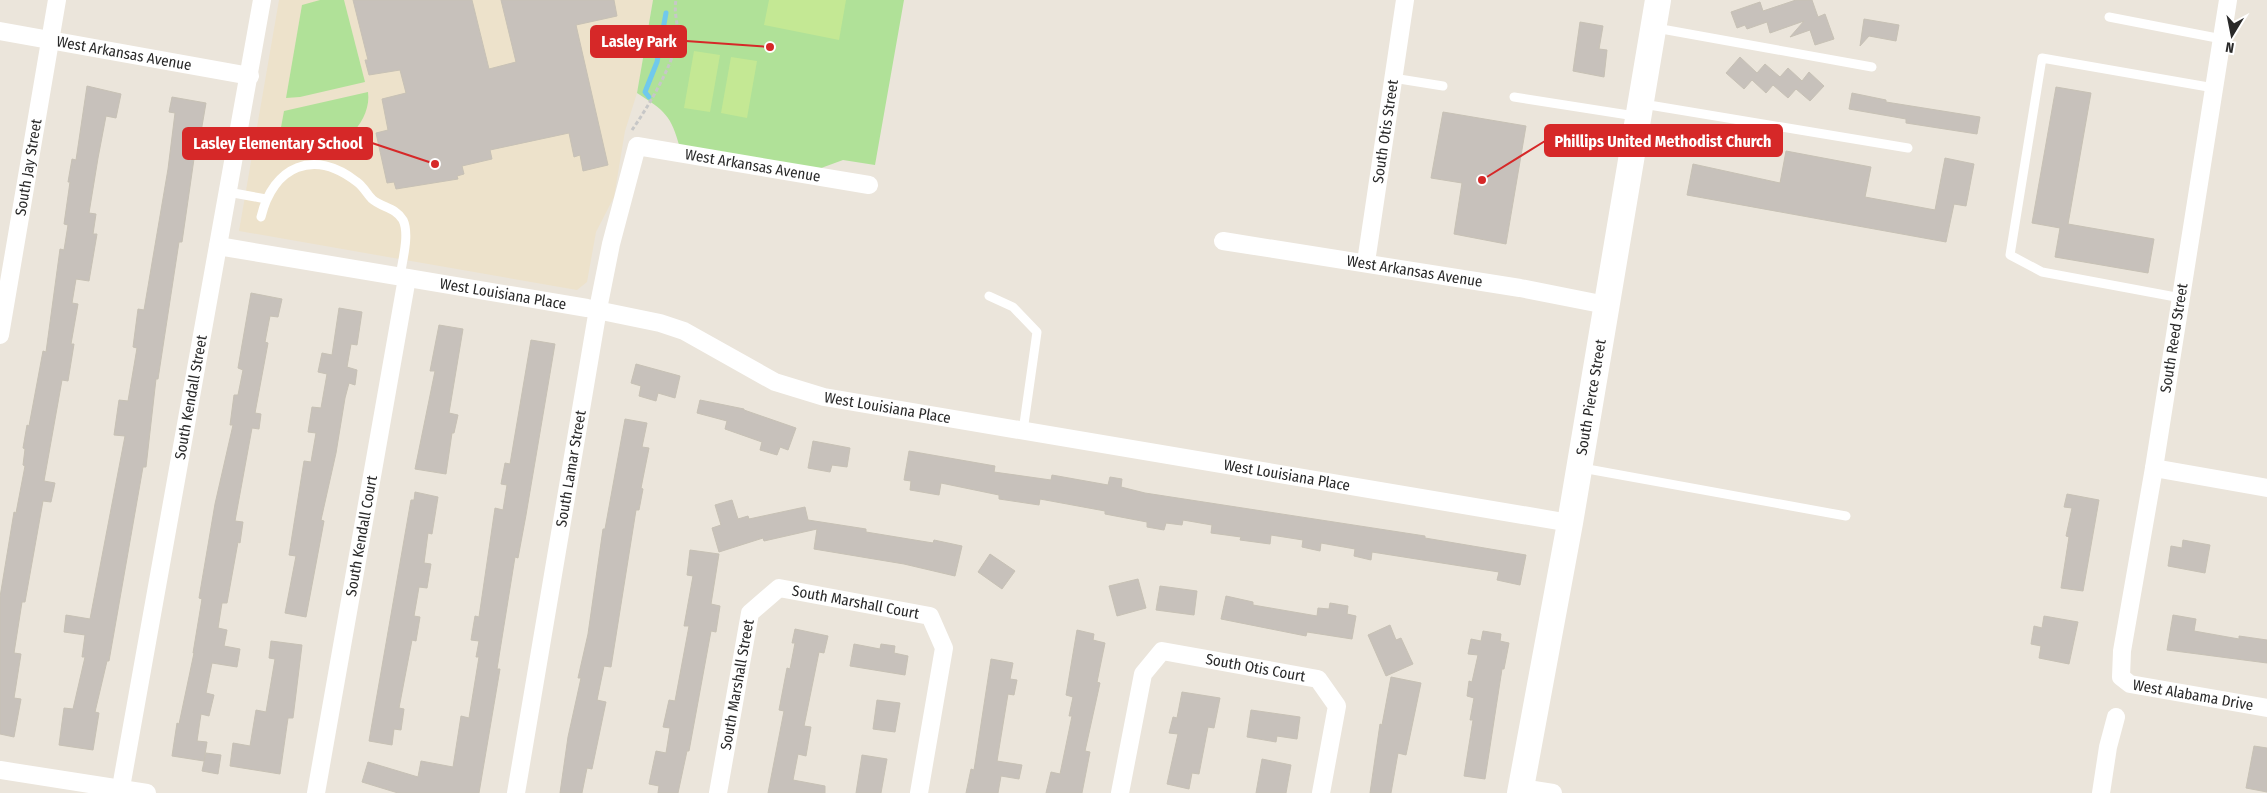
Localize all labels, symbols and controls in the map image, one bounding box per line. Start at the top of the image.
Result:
north arrow [2207,10,2257,60]
callout: Lasley Park [591,26,686,57]
street label: West Arkansas Avenue [55,32,193,74]
text: Lasley Park [601,32,678,51]
text: N [2224,38,2235,56]
street label: South Otis Street [1369,78,1402,184]
street label: South Jay Street [11,118,46,217]
callout: Phillips United Methodist Church [1545,125,1782,156]
callout: Lasley Elementary School [183,128,372,159]
text: Phillips United Methodist Church [1555,132,1771,151]
text: Lasley Elementary School [193,134,363,153]
street label: West Arkansas Avenue [684,145,822,186]
street label: West Arkansas Avenue [1345,252,1484,291]
street label: West Louisiana Place [438,274,568,313]
street label: South Reed Street [2156,282,2192,394]
street label: South Kendall Street [171,333,211,461]
street label: South Pierce Street [1573,338,1610,457]
street label: West Louisiana Place [823,388,952,427]
street label: South Lamar Street [552,409,590,528]
street label: West Louisiana Place [1222,456,1352,495]
street label: South Kendall Court [342,474,381,598]
street label: South Marshall Court [791,582,921,623]
street label: South Marshall Street [717,618,758,752]
street label: South Otis Court [1204,650,1307,686]
street label: West Alabama Drive [2131,676,2255,714]

